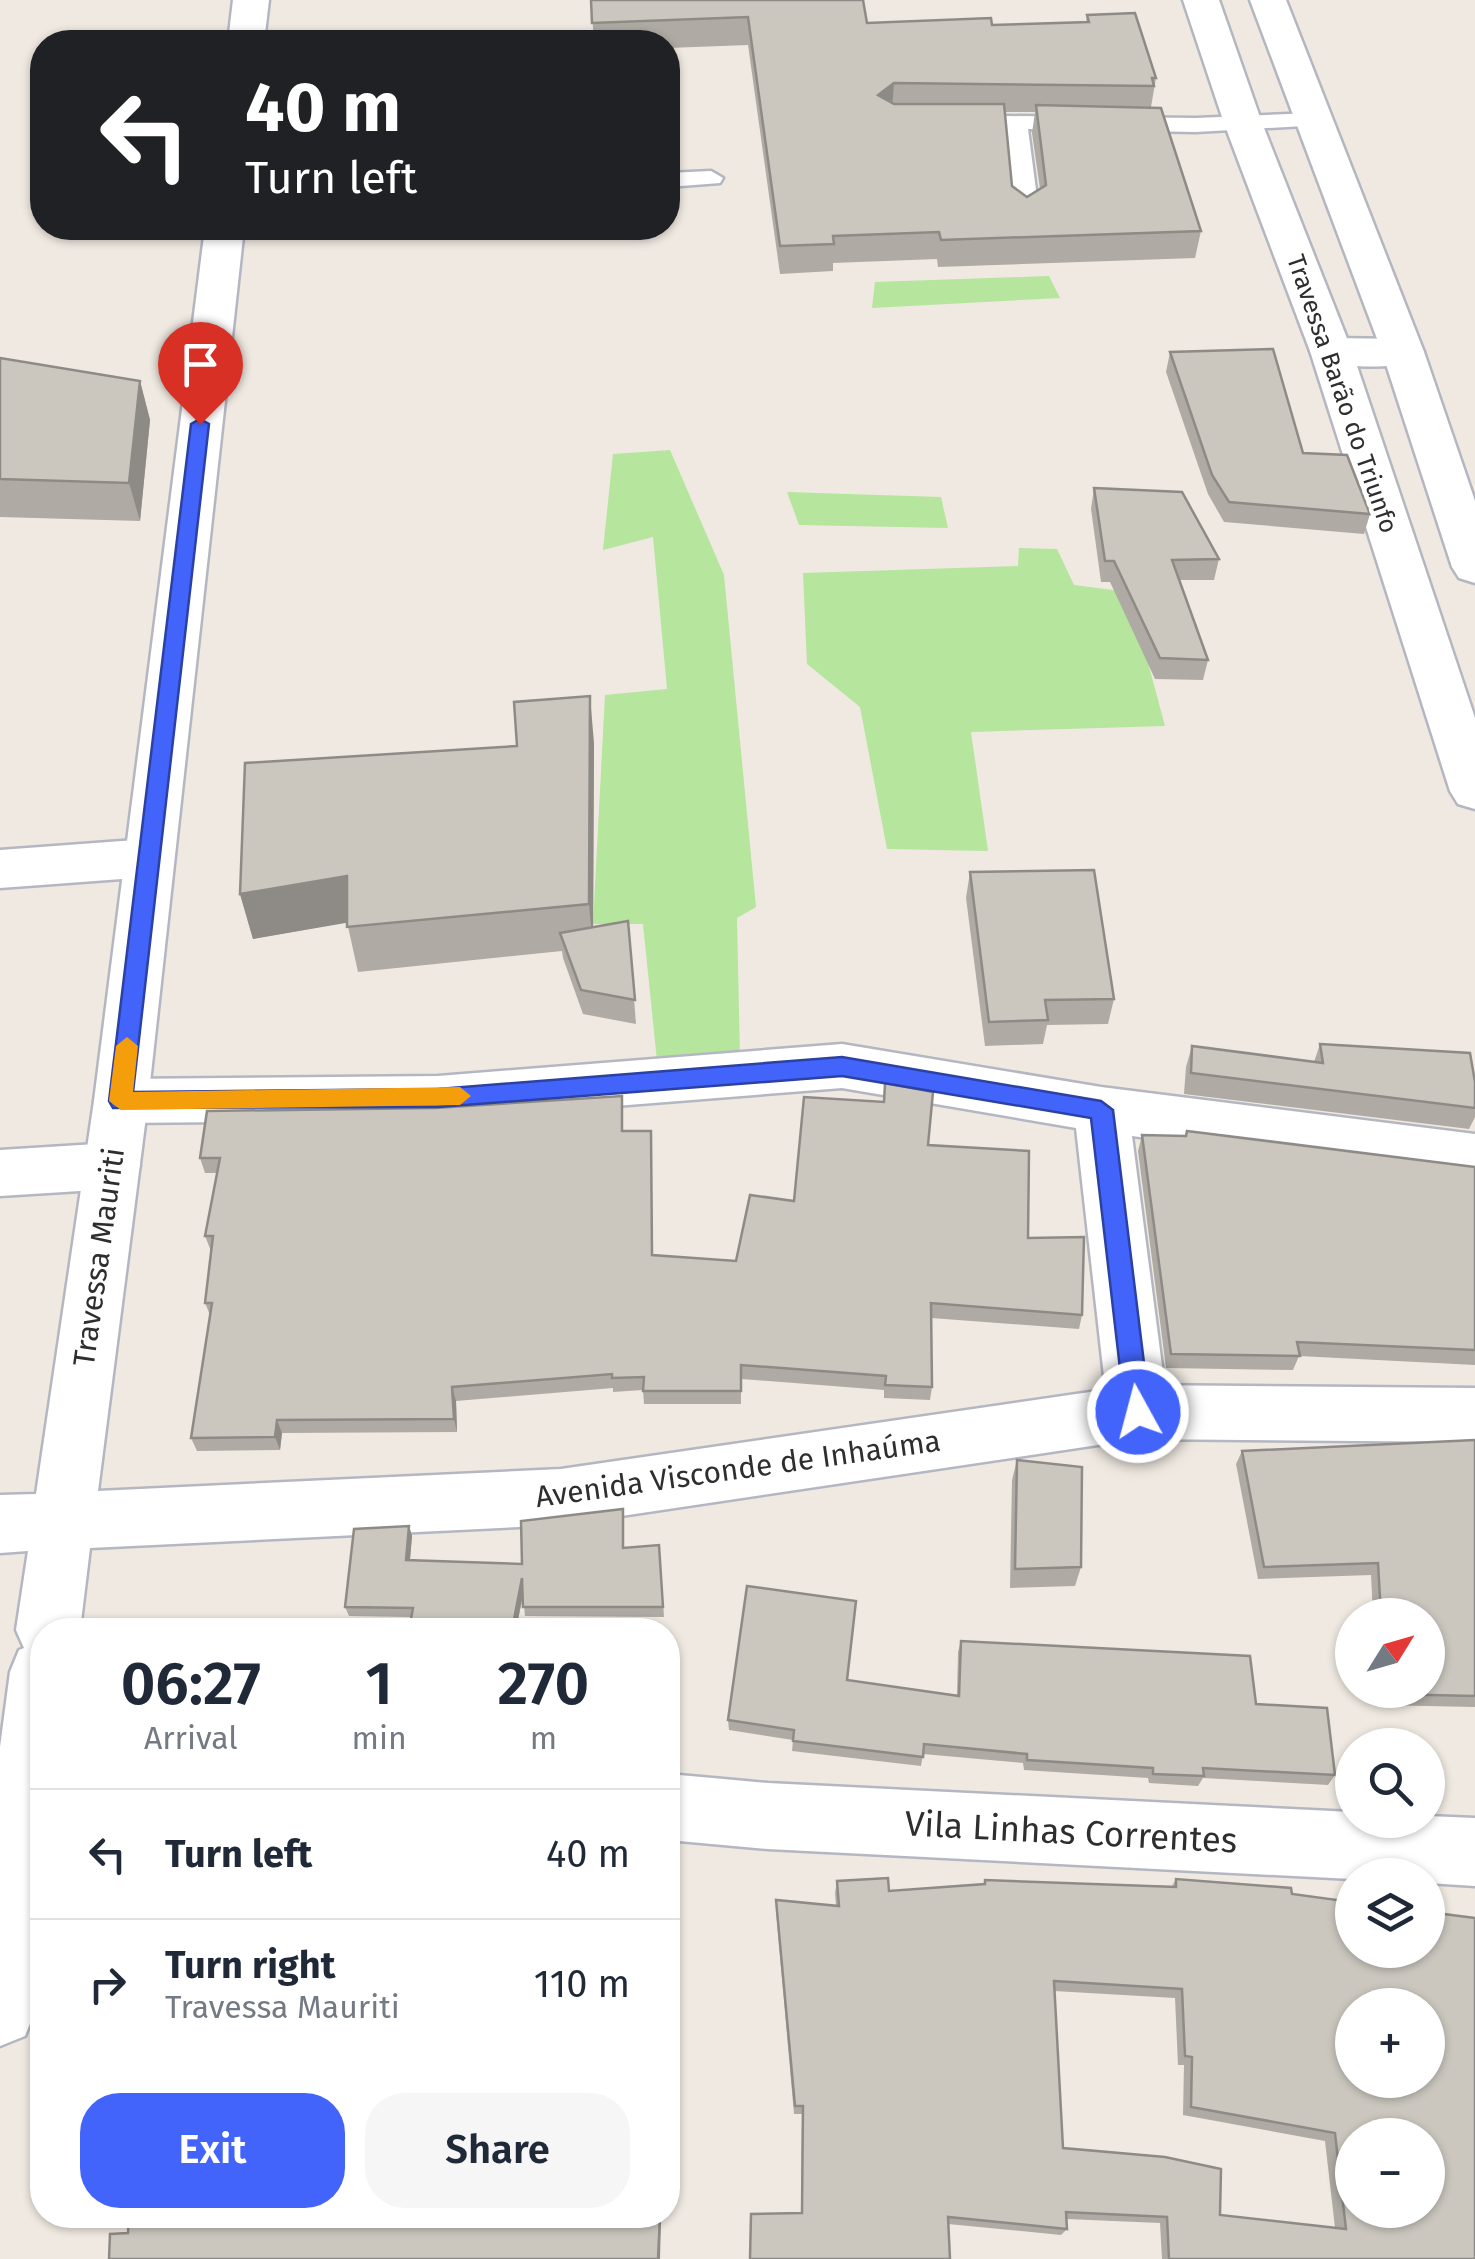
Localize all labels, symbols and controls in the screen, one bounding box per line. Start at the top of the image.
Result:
text: 40 m [245,66,401,150]
icon: left [80,70,210,200]
text: Turn left [245,151,417,205]
street label: Travessa Barão do Triunfo [1280,251,1404,537]
pin [158,322,243,425]
icon: arrive [173,337,228,392]
street label: Travessa Mauriti [66,1145,132,1369]
position arrow [1086,1360,1190,1464]
street label: Avenida Visconde de Inhaúma [533,1423,943,1515]
north arrow [1335,1598,1445,1708]
map controls [1335,1598,1445,2228]
text: 06:27 [121,1648,261,1720]
text: 1 [366,1648,393,1720]
text: 270 [497,1648,589,1720]
text: Arrival [144,1719,238,1757]
text: min [352,1719,407,1757]
text: m [530,1719,557,1757]
button: search [1335,1728,1445,1838]
street label: Vila Linhas Correntes [904,1802,1238,1862]
icon: left [80,1827,135,1882]
text: Turn left [165,1831,312,1877]
text: 40 m [546,1831,630,1877]
button: layers [1335,1858,1445,1968]
text: Turn right [165,1942,335,1988]
icon: right [80,1957,135,2012]
text: 110 m [534,1961,630,2007]
text: Travessa Mauriti [165,1988,400,2026]
button: + [1335,1988,1445,2098]
button: Exit [80,2093,345,2208]
button: Share [365,2093,630,2208]
button: − [1335,2118,1445,2228]

